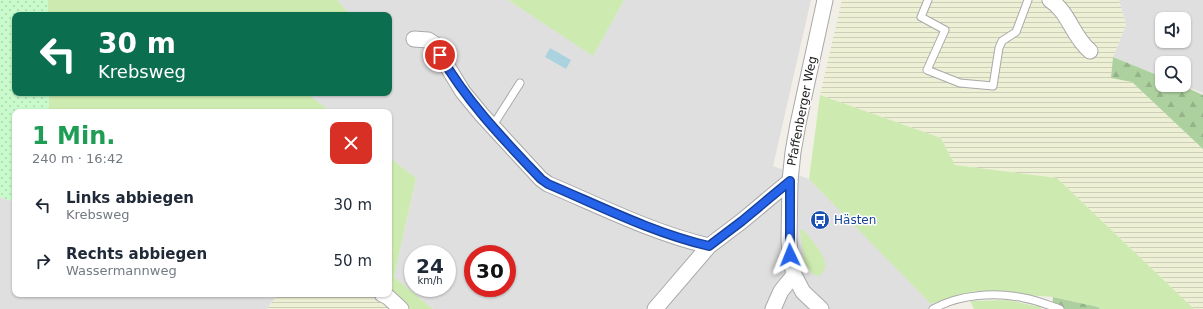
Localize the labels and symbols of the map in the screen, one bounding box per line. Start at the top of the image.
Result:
pin [423,38,457,72]
street label: Pfaffenberger Weg [784,55,820,167]
bus stop icon: Hästen [809,209,831,231]
place label: Hästen [834,213,876,227]
position arrow [769,234,811,276]
speed limit sign: 30 [464,245,516,297]

